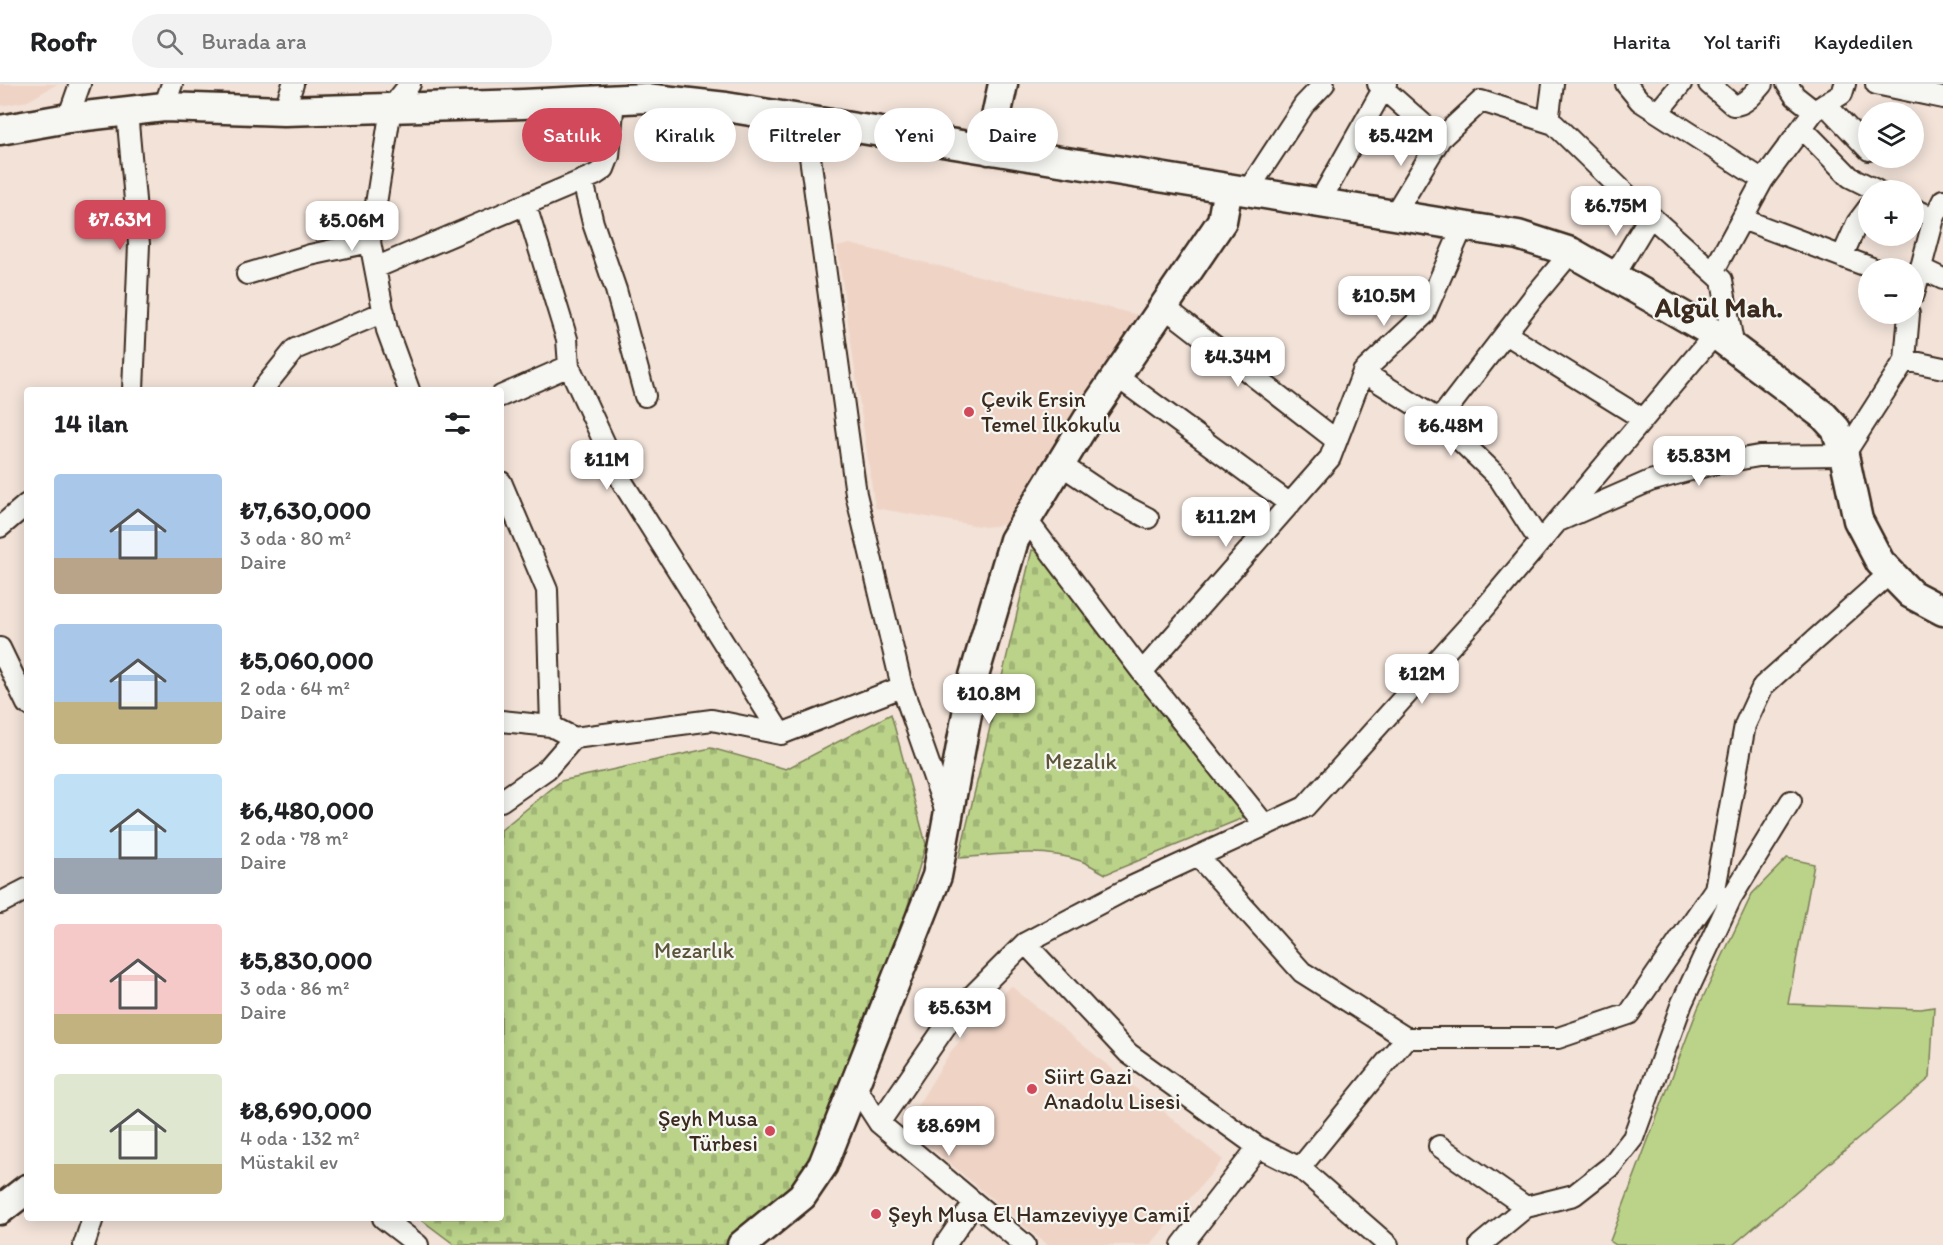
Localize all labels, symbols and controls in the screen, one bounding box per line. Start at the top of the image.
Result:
search box [132,14,552,68]
text: Roofr [30,24,96,58]
icon: search [153,25,186,58]
text: Burada ara [201,28,307,55]
text: Harita [1613,29,1671,54]
text: Yol tarifi [1704,29,1781,54]
text: Kaydedilen [1814,29,1913,54]
map controls [1858,102,1924,324]
button: layers [1858,102,1924,168]
chip: Satılık [522,108,622,162]
chip: Kiralık [634,108,736,162]
chip: Filtreler [748,108,862,162]
chip: Yeni [874,108,955,162]
chip: Daire [967,108,1058,162]
pin: ₺5.42M [1352,116,1450,167]
text: ₺5.42M [1369,123,1433,147]
button: + [1858,180,1924,246]
pin: ₺6.75M [1567,186,1665,237]
text: ₺6.75M [1585,193,1647,217]
pin: ₺7.63M [71,200,169,251]
pin: ₺5.06M [303,201,401,252]
text: ₺7.63M [89,207,151,231]
text: ₺5.06M [320,208,384,232]
button: − [1858,258,1924,324]
pin: ₺10.5M [1335,276,1433,327]
text: ₺10.5M [1352,283,1416,307]
district label: Algül Mah. [1654,290,1783,324]
pin: ₺4.34M [1189,337,1287,388]
text: ₺4.34M [1205,344,1271,368]
place label: Çevik Ersin Temel İlkokulu [981,386,1120,438]
marker: Çevik Ersin Temel İlkokulu [962,405,976,419]
pin: ₺6.48M [1402,406,1500,457]
text: 14 ilan [54,407,128,439]
icon: filters [441,407,474,440]
text: ₺6.48M [1419,413,1483,437]
pin: ₺5.83M [1650,436,1748,487]
pin: ₺11M [571,440,643,491]
text: ₺5.83M [1667,443,1731,467]
text: ₺11M [584,447,630,471]
text: ₺7,630,000 [240,494,371,526]
pin: ₺11.2M [1177,497,1275,548]
icon: home [102,498,174,570]
text: ₺11.2M [1196,504,1256,528]
text: 3 oda · 80 m² [240,526,351,550]
text: Daire [240,550,286,574]
text: ₺5,060,000 [240,644,374,676]
icon: home [102,648,174,720]
pin: ₺12M [1386,654,1458,705]
text: ₺12M [1399,661,1445,685]
pin: ₺10.8M [940,674,1038,725]
text: 2 oda · 64 m² [240,676,350,700]
text: ₺10.8M [957,681,1021,705]
text: Daire [240,700,286,724]
park label: Mezalık [1045,748,1118,775]
text: ₺6,480,000 [240,794,374,826]
icon: home [102,798,174,870]
text: 2 oda · 78 m² [240,826,348,850]
text: Daire [240,850,286,874]
park label: Mezarlık [654,937,735,964]
text: ₺5,830,000 [240,944,372,976]
icon: home [102,948,174,1020]
text: 3 oda · 86 m² [240,976,349,1000]
pin: ₺5.63M [911,988,1009,1039]
text: ₺5.63M [928,995,992,1019]
text: Daire [240,1000,286,1024]
place label: Siirt Gazi Anadolu Lisesi [1044,1063,1181,1115]
marker: Siirt Gazi Anadolu Lisesi [1025,1082,1039,1096]
text: ₺8,690,000 [240,1094,372,1126]
icon: home [102,1098,174,1170]
place label: Şeyh Musa Türbesi [658,1105,759,1157]
pin: ₺8.69M [900,1106,998,1157]
text: ₺8.69M [917,1113,981,1137]
marker: Şeyh Musa Türbesi [763,1124,777,1138]
text: 4 oda · 132 m² [240,1126,360,1150]
text: Müstakil ev [240,1150,338,1174]
place label: Şeyh Musa El Hamzeviyye Camiİ [888,1201,1191,1228]
marker: Şeyh Musa El Hamzeviyye Camiİ [869,1207,883,1221]

